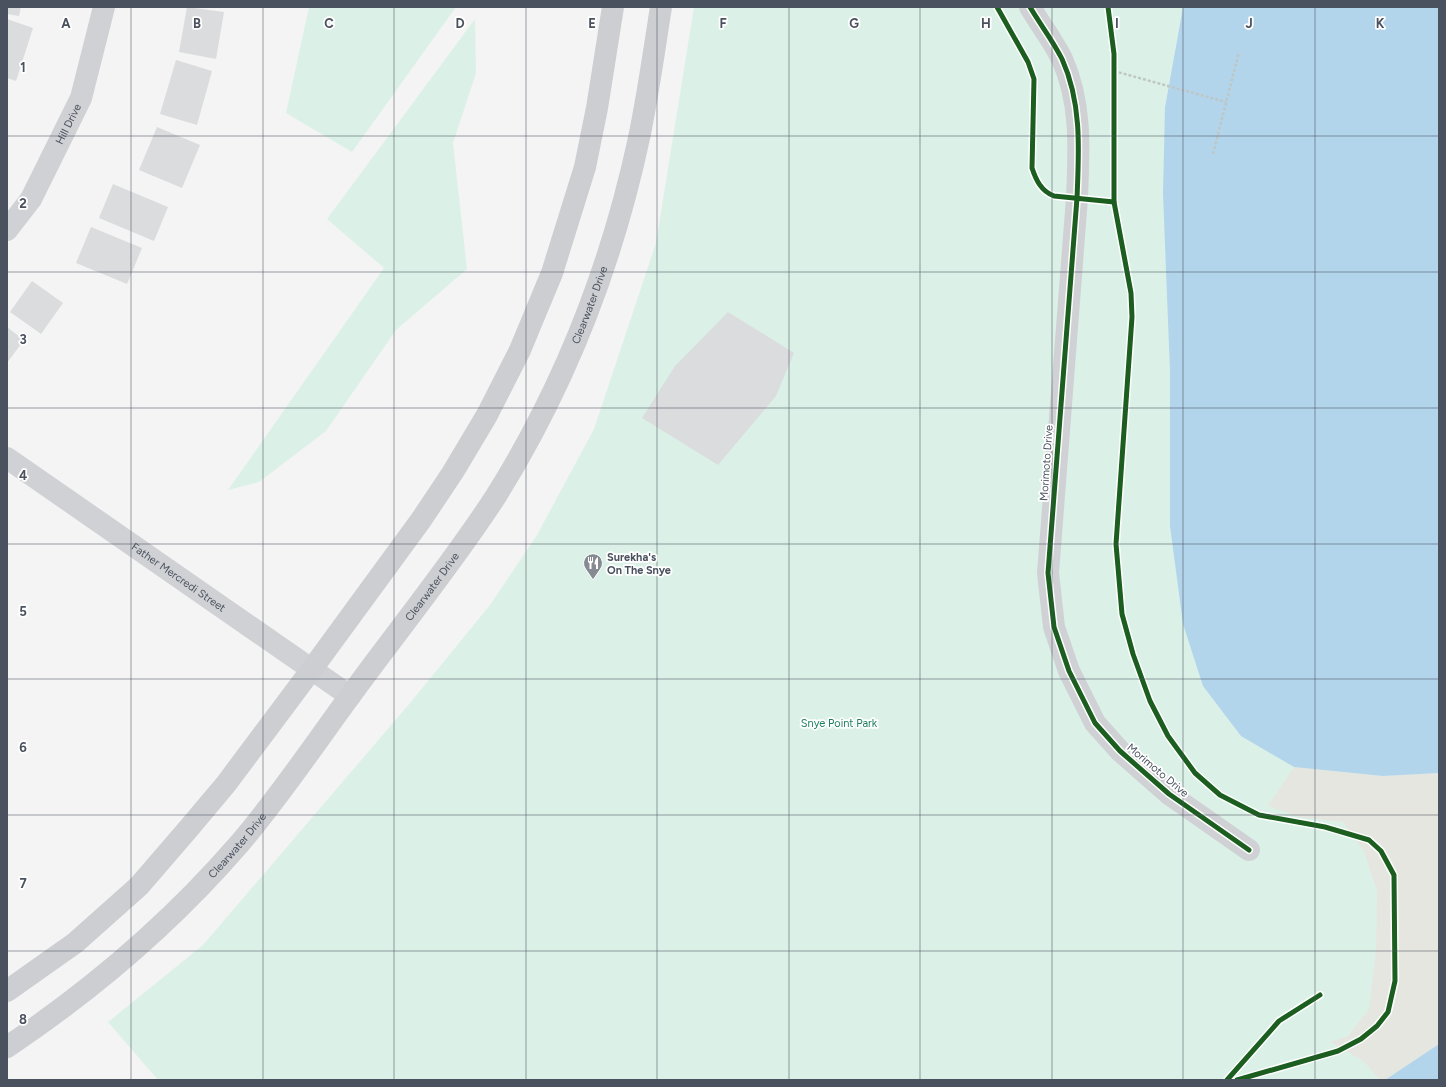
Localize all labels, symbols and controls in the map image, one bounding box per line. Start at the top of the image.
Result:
text: A [61,16,71,31]
text: B [193,16,201,31]
text: C [324,16,334,31]
text: D [455,16,465,31]
text: E [588,16,596,31]
text: F [719,16,727,31]
text: G [849,16,859,31]
text: H [981,16,991,31]
text: I [1115,16,1119,31]
text: J [1245,16,1253,31]
text: K [1376,16,1385,31]
text: 1 [20,60,26,75]
street label: Hill Drive [53,102,84,147]
text: 2 [19,196,27,211]
street label: Clearwater Drive [569,265,610,346]
text: 3 [19,332,27,347]
street label: Morimoto Drive [1037,424,1056,502]
text: 4 [19,468,27,483]
street label: Father Mercredi Street [129,540,228,615]
street label: Clearwater Drive [403,550,462,624]
place label: Surekha's On The Snye [607,551,671,577]
restaurant icon: Surekha's On The Snye [582,552,604,580]
text: 5 [19,604,27,619]
park label: Snye Point Park [801,717,878,730]
text: 6 [19,740,27,755]
street label: Morimoto Drive [1124,741,1191,800]
street label: Clearwater Drive [206,810,269,881]
text: 7 [19,876,27,891]
text: 8 [19,1012,27,1027]

